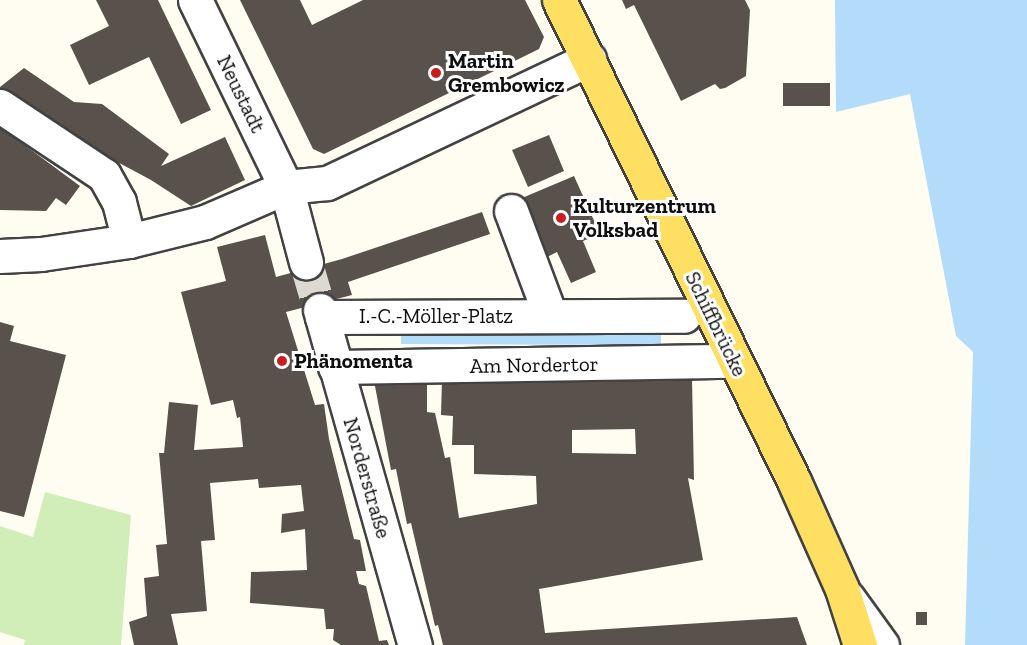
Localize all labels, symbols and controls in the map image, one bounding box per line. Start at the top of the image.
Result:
place label: Martin Grembowicz [448,48,565,98]
street label: Neustadt [211,51,271,137]
marker: Martin Grembowicz [429,66,443,80]
place label: Kulturzentrum Volksbad [573,193,716,243]
marker: Kulturzentrum Volksbad [554,211,568,225]
street label: Schiffbrücke [680,268,752,380]
street label: I.-C.-Möller-Platz [359,303,513,329]
place label: Phänomenta [294,348,413,374]
street label: Am Nordertor [469,351,599,379]
marker: Phänomenta [275,354,289,368]
street label: Norderstraße [338,415,396,541]

